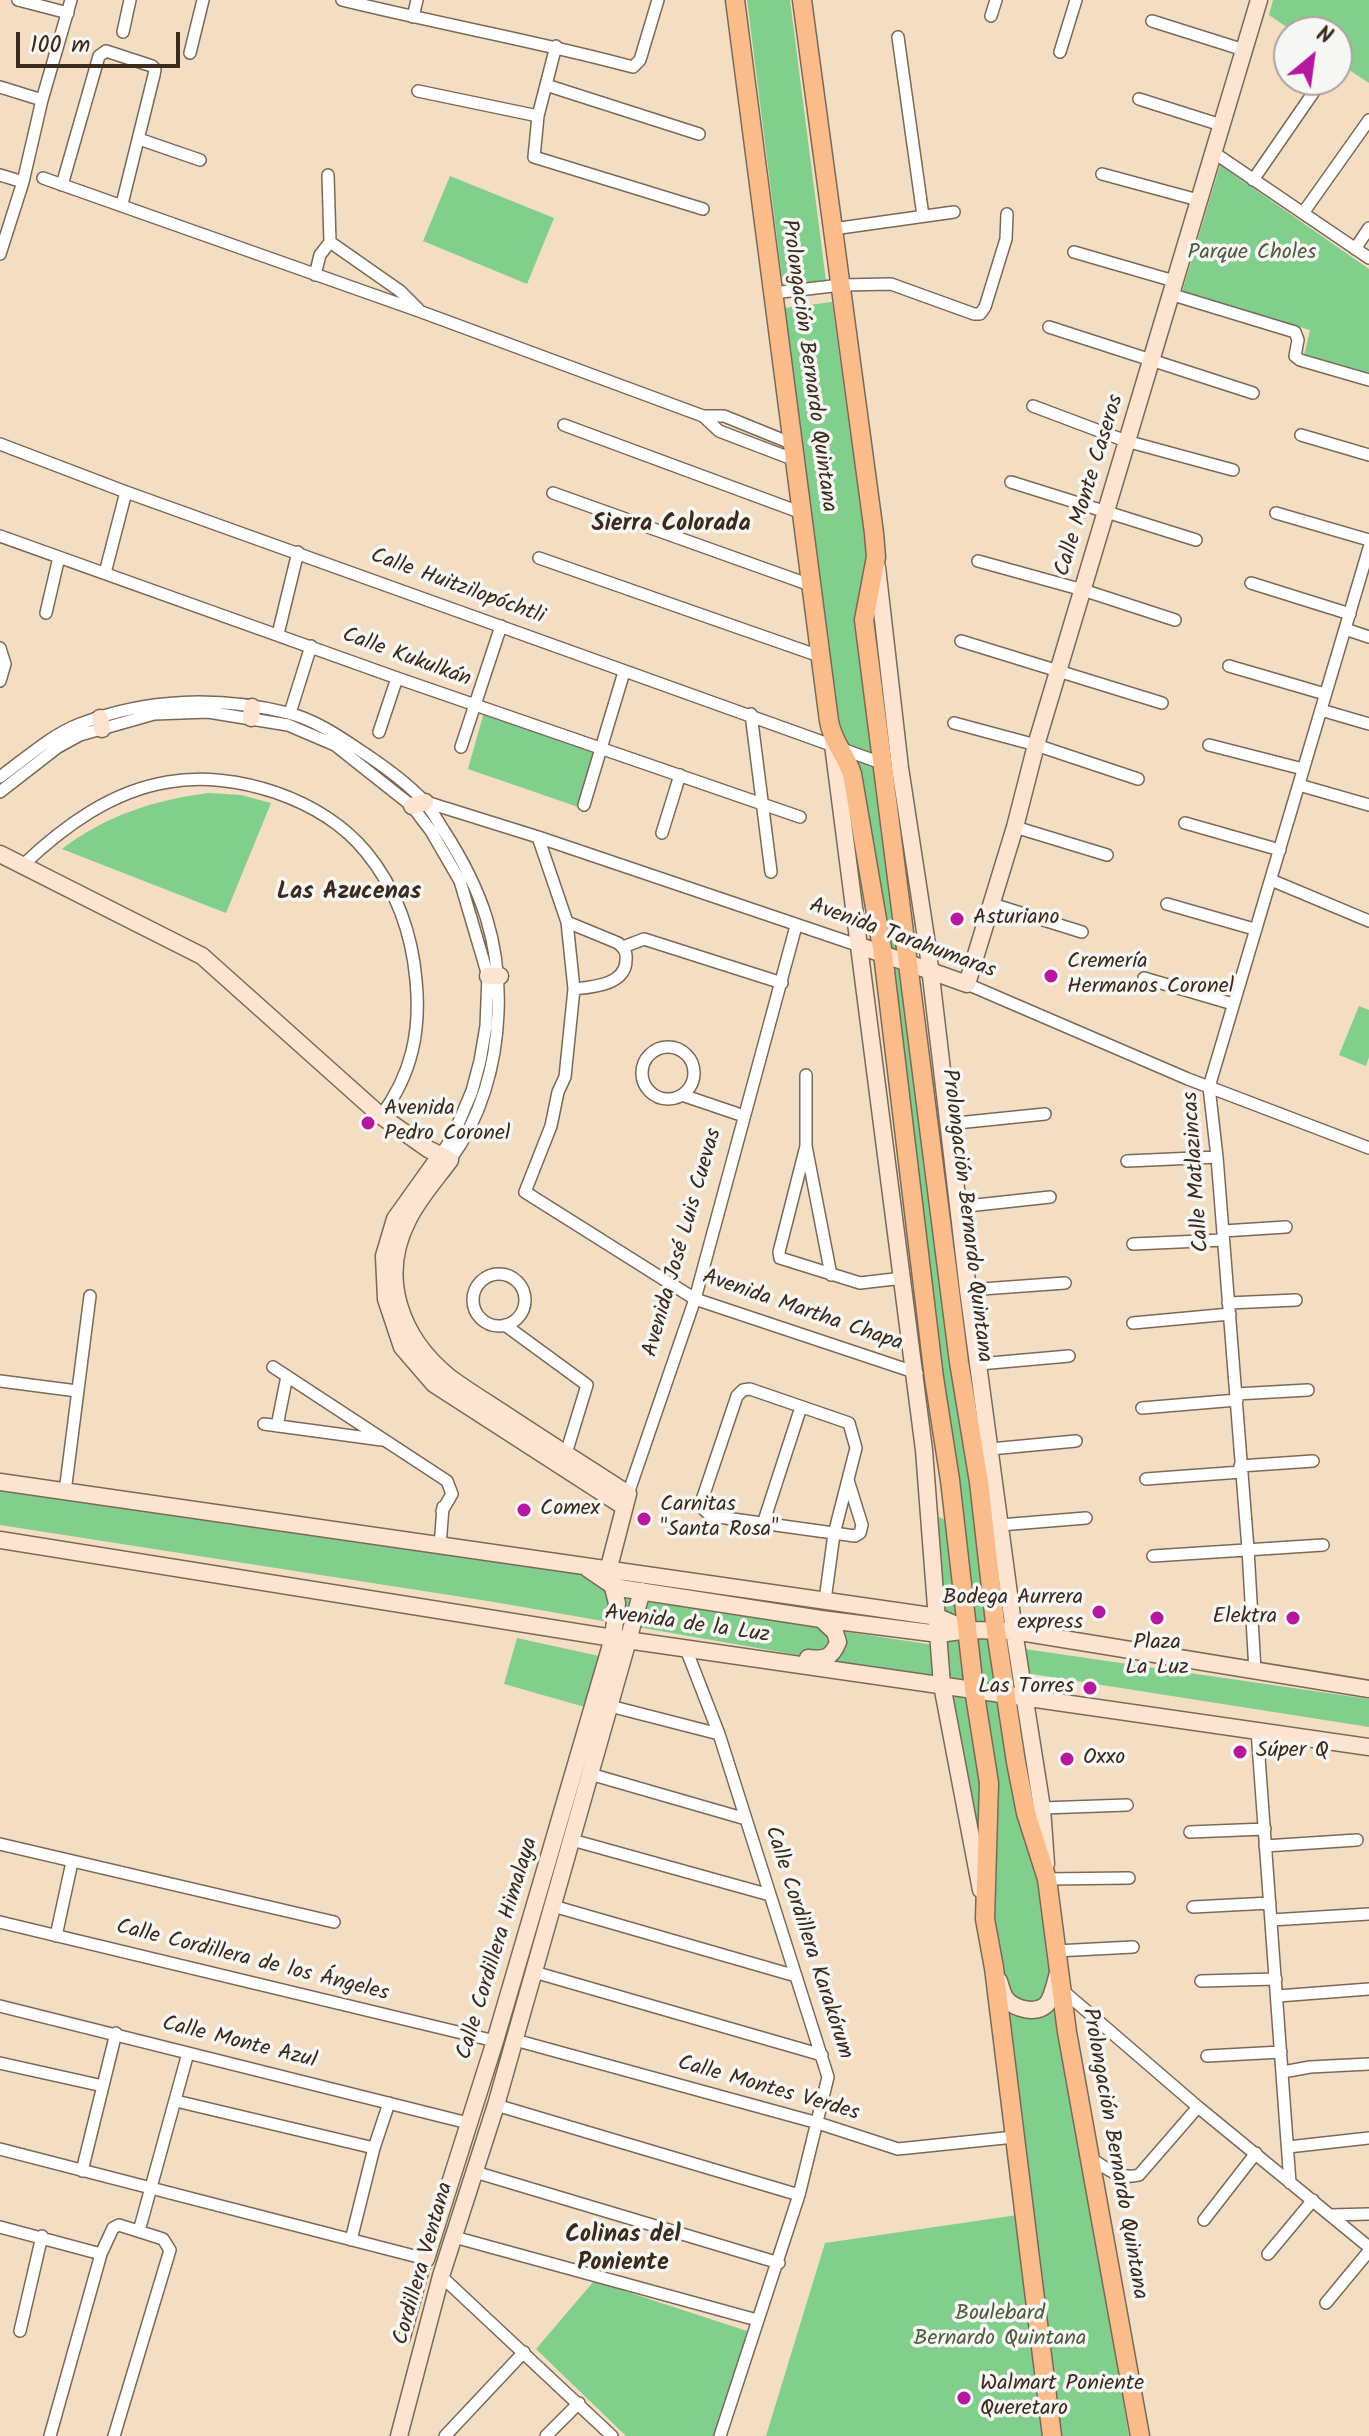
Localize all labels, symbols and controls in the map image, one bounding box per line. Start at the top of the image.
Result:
scale bar [20,16,184,66]
north arrow [1273,16,1353,96]
text: N [1309,18,1338,55]
text: 100 m [30,26,90,65]
street label: Prolongación Bernardo Quintana [773,218,841,514]
park label: Parque Choles [1188,241,1316,267]
street label: Calle Monte Caseros [1051,392,1131,580]
district label: Sierra Colorada [591,512,751,540]
street label: Calle Huitzilopóchtli [366,544,548,632]
street label: Calle Kukulkán [338,623,474,695]
district label: Las Azucenas [277,880,421,908]
street label: Avenida Tarahumaras [805,894,999,986]
place label: Asturiano [973,906,1059,932]
marker: Asturiano [948,910,966,928]
place label: Cremería Hermanos Coronel [1067,950,1234,1002]
marker: Cremería Hermanos Coronel [1042,967,1060,985]
street label: Prolongación Bernardo Quintana [934,1068,996,1364]
street label: Calle Matlazincas [1179,1091,1217,1253]
place label: Avenida Pedro Coronel [384,1097,510,1148]
marker: Avenida Pedro Coronel [359,1114,377,1132]
street label: Avenida José Luis Cuevas [639,1126,729,1360]
street label: Avenida Martha Chapa [698,1265,906,1359]
place label: Carnitas "Santa Rosa" [660,1493,778,1544]
place label: Comex [540,1497,600,1523]
marker: Comex [515,1501,533,1519]
marker: Carnitas "Santa Rosa" [635,1510,653,1528]
place label: Bodega Aurrera express [943,1586,1083,1638]
street label: Avenida de la Luz [603,1601,771,1651]
marker: Bodega Aurrera express [1090,1603,1108,1621]
place label: Elektra [1212,1605,1277,1631]
marker: Plaza La Luz [1148,1609,1166,1627]
marker: Elektra [1284,1609,1302,1627]
place label: Plaza La Luz [1125,1631,1189,1682]
place label: Las Torres [978,1675,1074,1701]
marker: Las Torres [1081,1679,1099,1697]
place label: Súper Q [1256,1739,1329,1765]
marker: Súper Q [1231,1743,1249,1761]
place label: Oxxo [1083,1746,1125,1772]
marker: Oxxo [1058,1750,1076,1768]
street label: Calle Cordillera Karakórum [757,1823,857,2063]
street label: Calle Cordillera Himalaya [453,1835,545,2063]
street label: Calle Cordillera de los Ángeles [113,1915,391,2009]
street label: Prolongación Bernardo Quintana [1074,2006,1152,2302]
street label: Calle Monte Azul [159,2012,319,2076]
street label: Calle Montes Verdes [674,2051,862,2129]
street label: Cordillera Ventana [389,2180,461,2348]
district label: Colinas del Poniente [565,2223,681,2279]
park label: Boulebard Bernardo Quintana [914,2302,1086,2354]
place label: Walmart Poniente Queretaro [980,2372,1144,2424]
marker: Walmart Poniente Queretaro [955,2389,973,2407]

